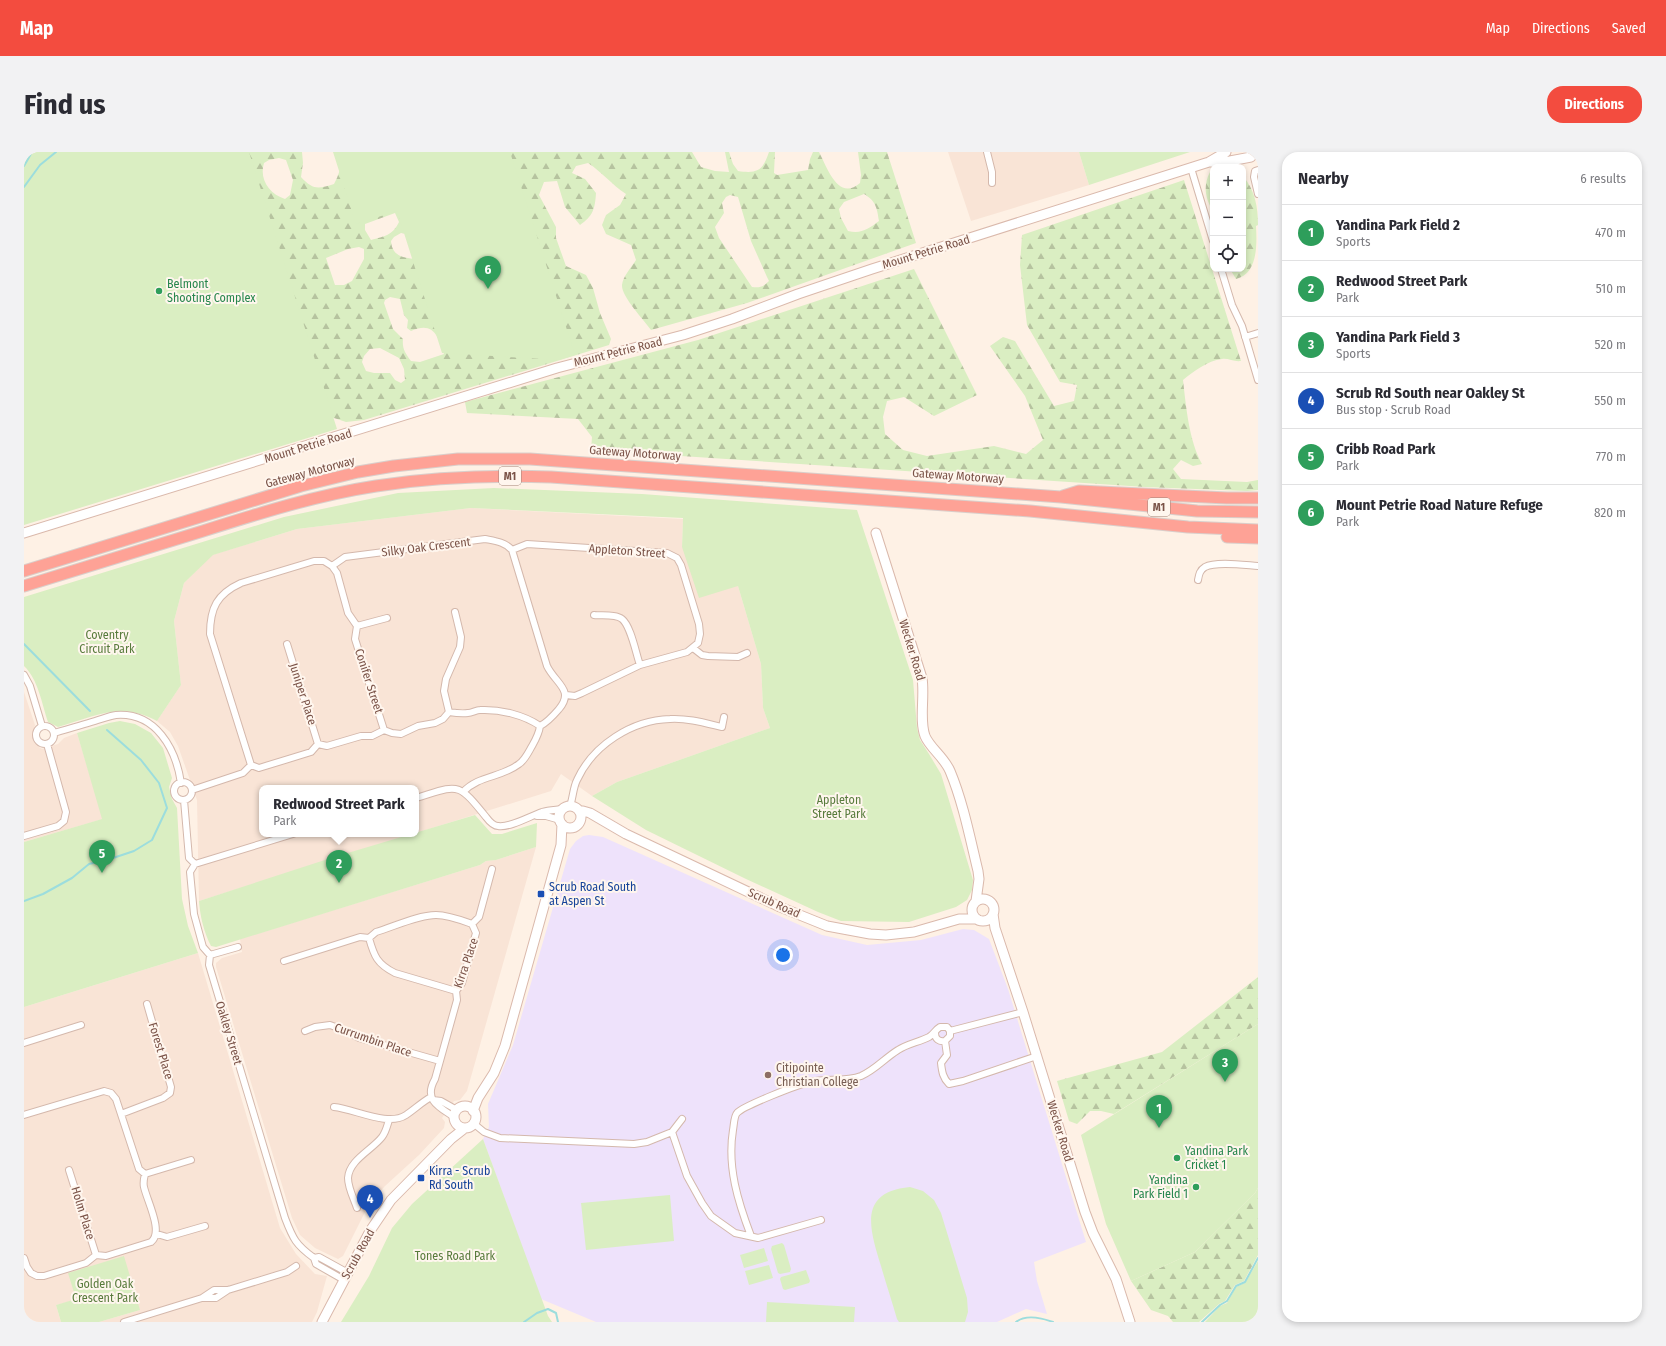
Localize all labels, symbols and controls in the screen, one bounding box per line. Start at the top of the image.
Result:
text: Map [20,17,53,40]
text: Map [1486,20,1510,37]
text: Directions [1532,20,1590,37]
text: Saved [1612,20,1646,37]
button: Directions [1547,86,1642,123]
text: Find us [24,88,106,121]
map controls [1210,164,1246,272]
button: + [1210,164,1246,200]
text: Nearby [1298,168,1349,189]
text: 6 results [1580,171,1626,186]
button: − [1210,200,1246,236]
text: Yandina Park Field 2 [1336,216,1460,234]
text: 1 [1308,225,1314,240]
text: 470 m [1595,225,1626,240]
street label: Mount Petrie Road [881,232,971,272]
text: Sports [1336,234,1371,249]
button: locate [1210,236,1246,272]
pin: 6 [475,256,501,289]
text: Redwood Street Park [1336,272,1467,290]
place label: Belmont Shooting Complex [167,277,256,305]
text: 2 [1308,281,1314,296]
text: 510 m [1596,281,1626,296]
marker: Belmont Shooting Complex [154,286,164,296]
text: Park [1336,290,1359,305]
text: Yandina Park Field 3 [1336,328,1460,346]
street label: Mount Petrie Road [572,334,664,370]
text: 3 [1308,337,1314,352]
text: 520 m [1595,337,1626,352]
text: Sports [1336,346,1371,361]
text: Scrub Rd South near Oakley St [1336,384,1525,402]
text: 4 [1308,393,1314,408]
text: 550 m [1594,393,1626,408]
text: Bus stop · Scrub Road [1336,402,1451,417]
street label: Mount Petrie Road [263,426,353,466]
text: Cribb Road Park [1336,440,1435,458]
street label: Gateway Motorway [589,443,682,463]
text: 5 [1308,449,1314,464]
text: 770 m [1596,449,1626,464]
street label: Gateway Motorway [264,453,357,491]
text: Park [1336,458,1359,473]
street label: Gateway Motorway [912,466,1005,486]
road number: M1 [499,467,521,485]
text: Mount Petrie Road Nature Refuge [1336,496,1543,514]
road number: M1 [1148,498,1170,516]
text: 6 [1308,505,1314,520]
text: 820 m [1594,505,1626,520]
text: Park [1336,514,1359,529]
street label: Silky Oak Crescent [381,535,471,559]
street label: Appleton Street [588,541,666,561]
street label: Wecker Road [896,618,928,682]
park label: Coventry Circuit Park [79,628,135,656]
street label: Conifer Street [352,647,386,715]
street label: Juniper Place [286,661,320,727]
popup [259,785,419,837]
park label: Appleton Street Park [812,793,866,821]
text: Redwood Street Park [273,795,405,813]
text: Park [273,813,296,828]
pin: 5 [89,840,115,873]
pin: 2 [326,850,352,883]
place label: Scrub Road South at Aspen St [549,880,636,908]
street label: Scrub Road [746,885,802,921]
marker: Scrub Road South at Aspen St [536,889,546,899]
street label: Kirra Place [451,936,481,990]
your location [773,945,793,965]
street label: Oakley Street [213,1000,245,1066]
street label: Currumbin Place [333,1020,413,1060]
street label: Forest Place [146,1021,176,1081]
pin: 3 [1212,1049,1238,1082]
place label: Citipointe Christian College [776,1061,858,1089]
marker: Citipointe Christian College [763,1070,773,1080]
pin: 1 [1146,1095,1172,1128]
street label: Wecker Road [1044,1099,1076,1163]
place label: Yandina Park Cricket 1 [1185,1144,1248,1172]
marker: Yandina Park Cricket 1 [1172,1153,1182,1163]
place label: Kirra - Scrub Rd South [429,1164,490,1192]
marker: Kirra - Scrub Rd South [416,1173,426,1183]
place label: Yandina Park Field 1 [1133,1173,1188,1201]
marker: Yandina Park Field 1 [1191,1182,1201,1192]
street label: Holm Place [68,1185,98,1241]
pin: 4 [357,1185,383,1218]
street label: Scrub Road [338,1226,378,1282]
park label: Tones Road Park [415,1249,496,1263]
park label: Golden Oak Crescent Park [72,1277,138,1305]

